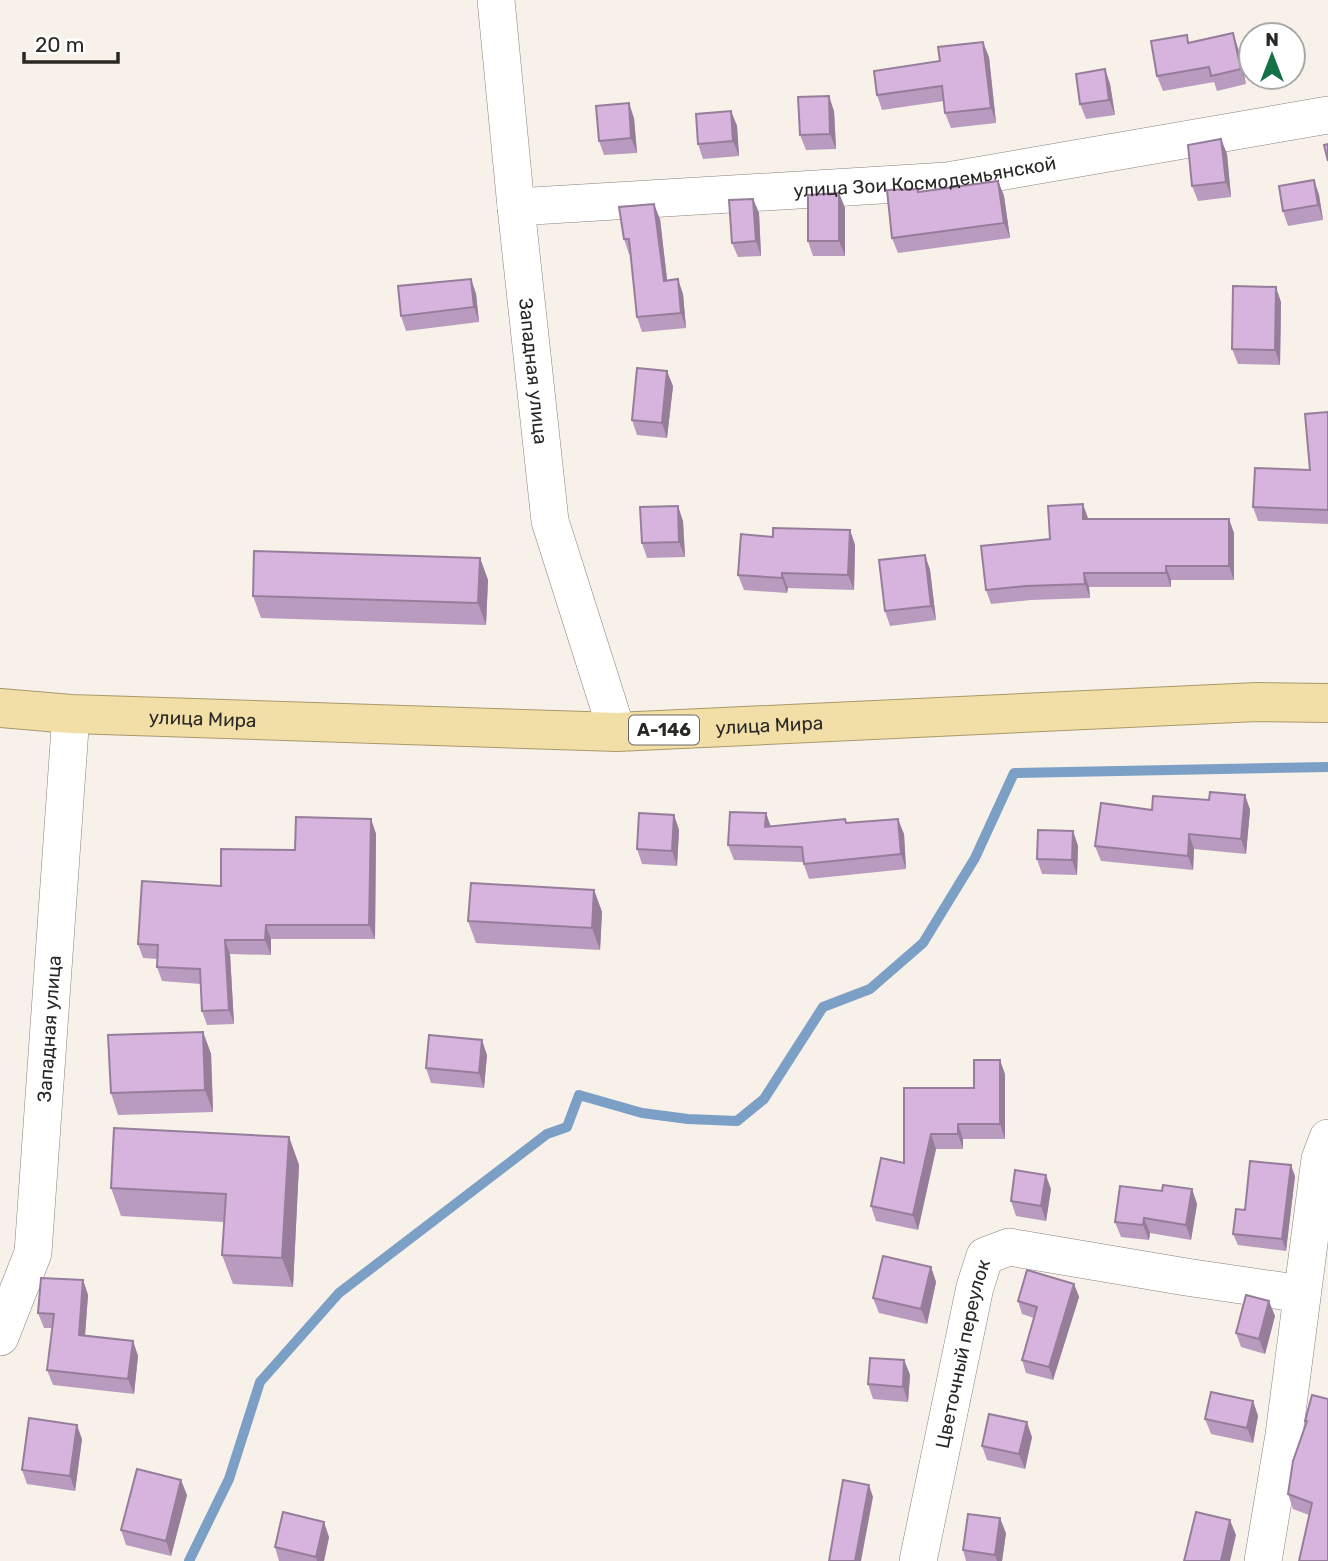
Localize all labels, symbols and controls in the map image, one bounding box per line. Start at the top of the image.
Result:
scale bar [24,21,119,65]
north arrow [1237,21,1307,91]
text: N [1265,28,1279,51]
text: 20 m [35,32,84,57]
street label: улица Зои Космодемьянской [793,151,1058,202]
street label: Западная улица [514,297,553,446]
street label: улица Мира [148,706,257,732]
street label: улица Мира [715,711,824,739]
road number: А-146 [629,716,699,744]
street label: Западная улица [33,955,66,1103]
street label: Цветочный переулок [931,1256,995,1450]

